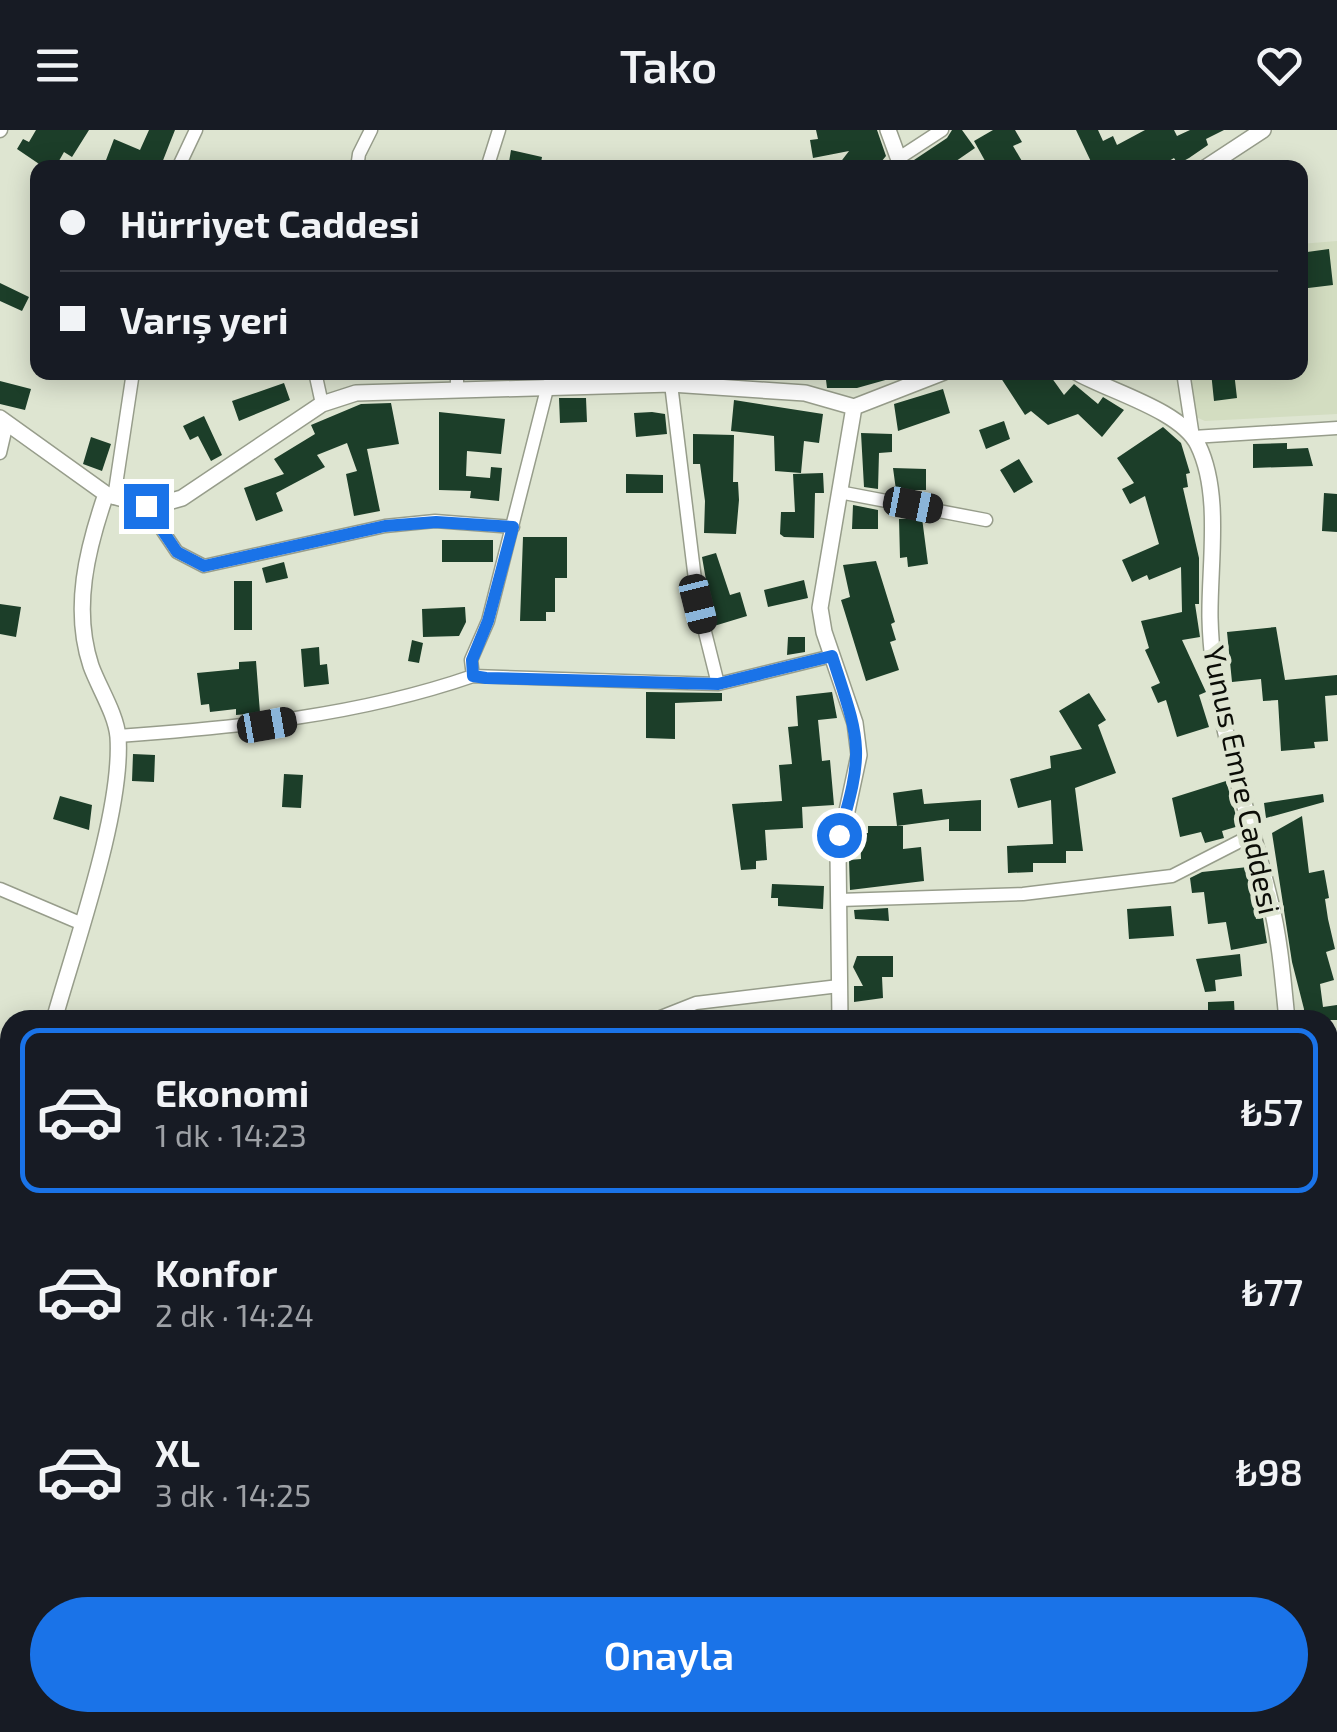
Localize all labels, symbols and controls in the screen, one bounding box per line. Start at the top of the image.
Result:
icon: menu [30,38,85,93]
text: Tako [620,38,717,92]
icon: heart [1252,38,1307,93]
text: Hürriyet Caddesi [120,200,420,246]
text: Varış yeri [120,296,289,342]
route end [124,484,169,529]
car [881,485,945,525]
car [676,571,720,637]
street label: Yunus Emre Caddesi [1197,643,1289,917]
car [235,705,299,745]
route start [817,813,862,858]
icon: car [35,1066,125,1156]
text: Ekonomi [155,1069,309,1115]
text: ₺57 [1241,1088,1303,1134]
text: 1 dk · 14:23 [155,1115,307,1153]
icon: car [35,1246,125,1336]
text: Konfor [155,1249,277,1295]
text: ₺77 [1242,1268,1303,1314]
text: 2 dk · 14:24 [155,1295,314,1333]
icon: car [35,1426,125,1516]
text: XL [155,1429,200,1475]
text: ₺98 [1236,1448,1303,1494]
text: 3 dk · 14:25 [155,1475,311,1513]
button: Onayla [30,1597,1308,1712]

